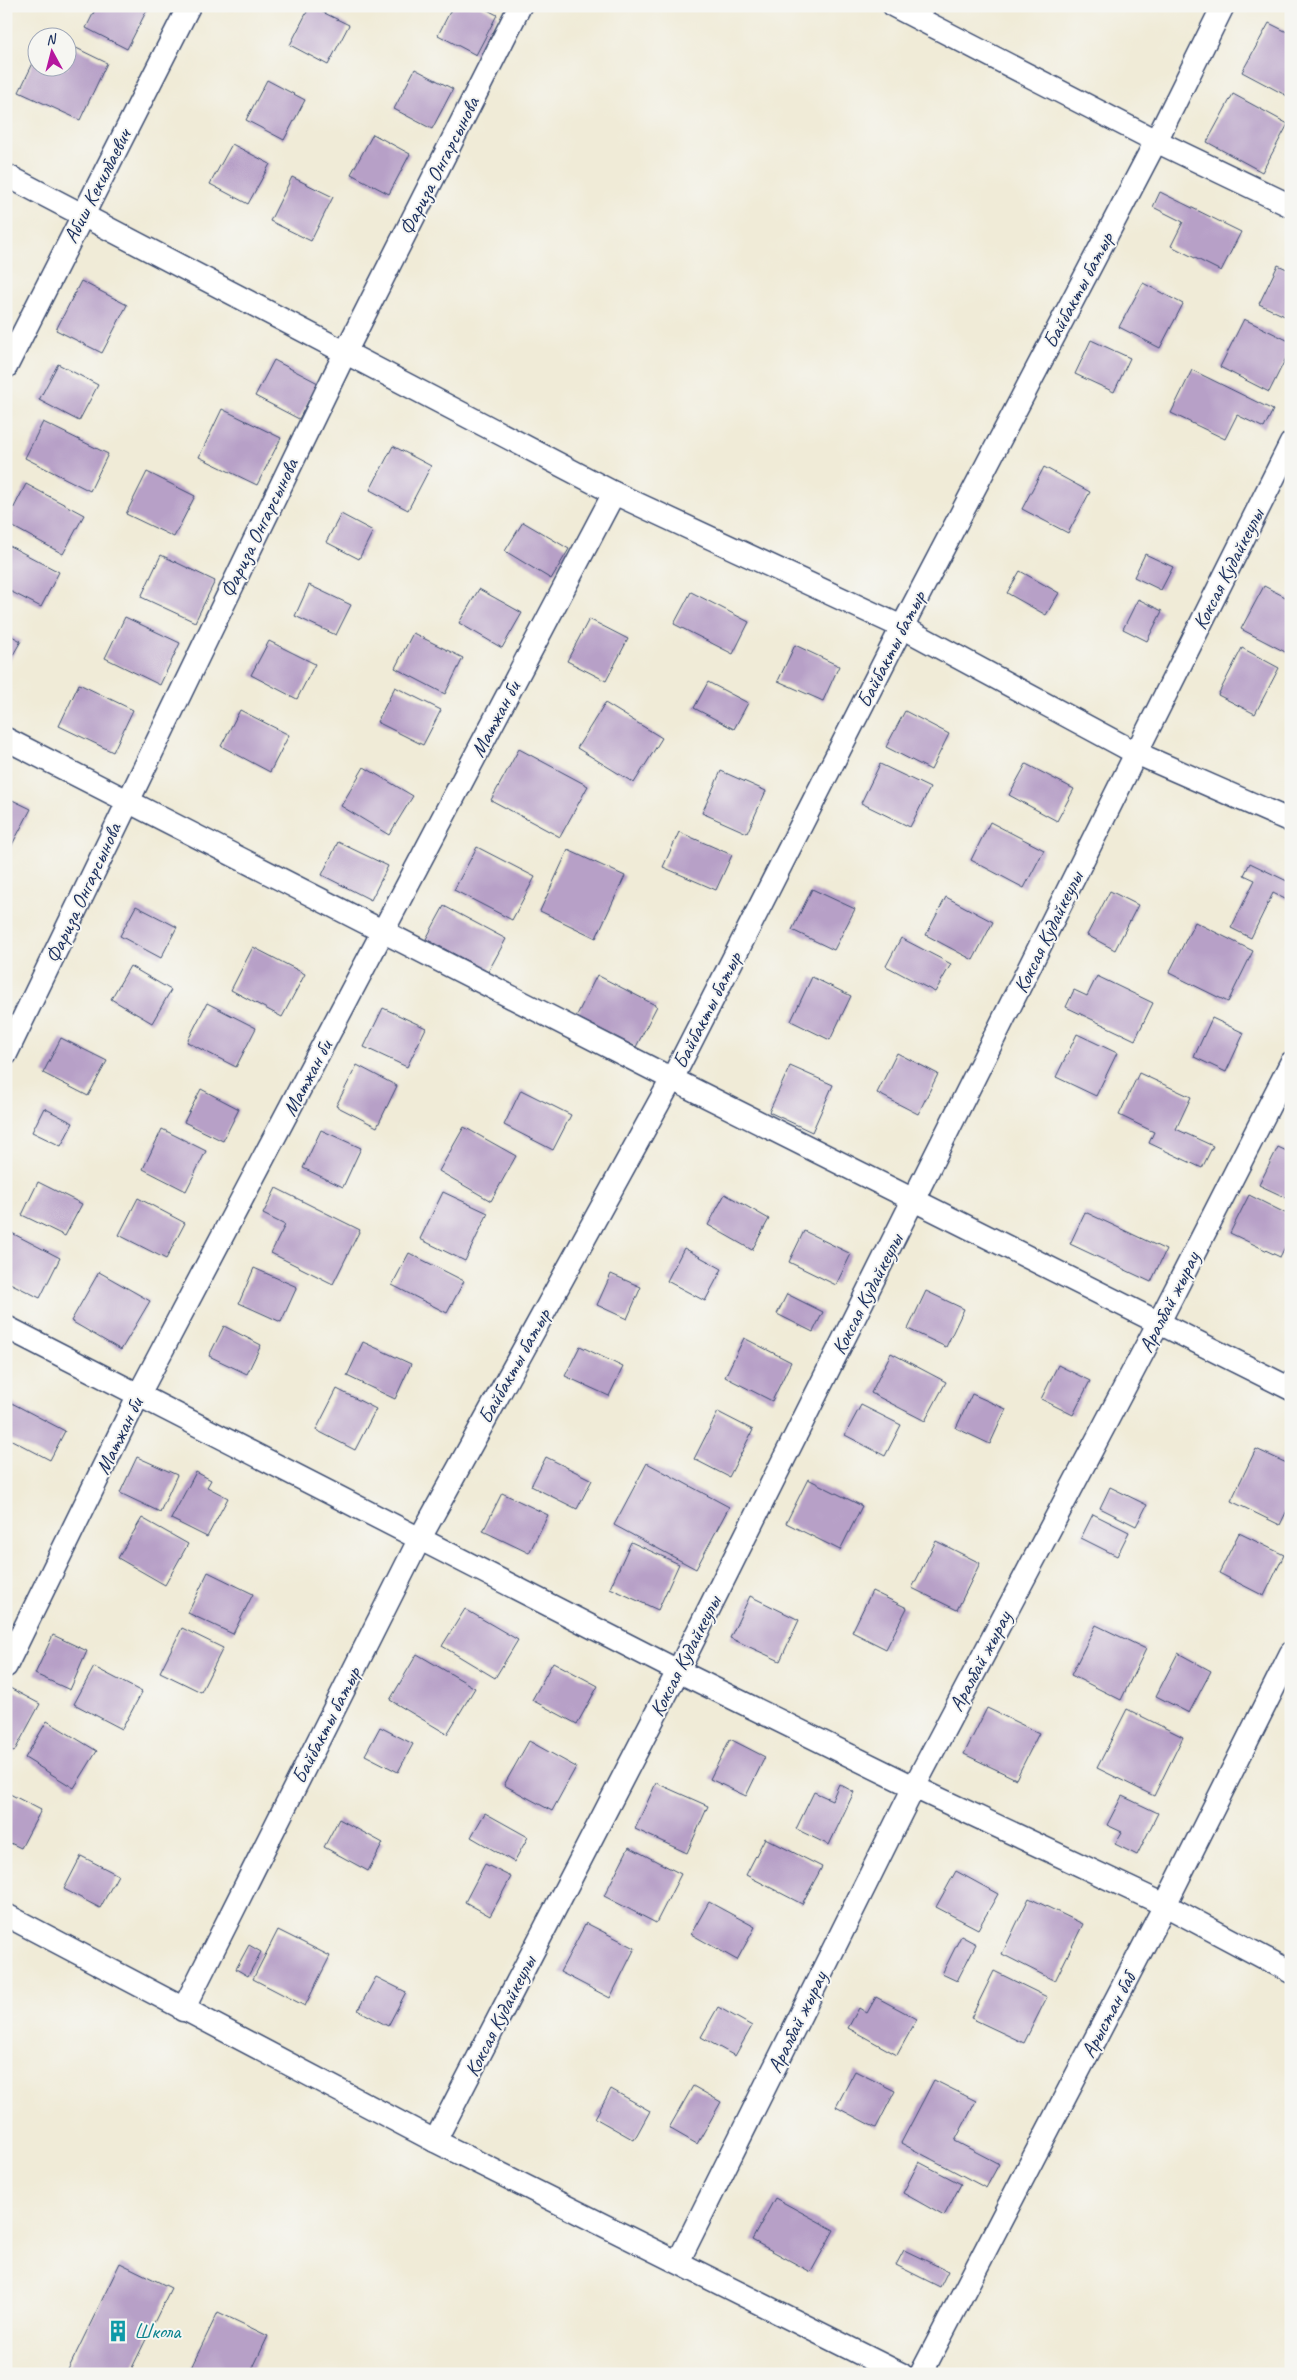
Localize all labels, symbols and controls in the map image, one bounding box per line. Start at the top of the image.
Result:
north arrow [28,28,78,78]
text: N [45,30,58,49]
street label: Фариза Онгарсынова [393,91,486,239]
street label: Абиш Кекилбаевич [57,123,138,247]
street label: Байбакты батыр [1037,227,1120,352]
street label: Фариза Онгарсынова [214,453,305,602]
street label: Коксая Кудайкеулы [1186,503,1270,634]
street label: Байбакты батыр [850,585,932,712]
street label: Матжан би [464,675,527,761]
street label: Фариза Онгарсынова [39,817,128,967]
street label: Коксая Кудайкеулы [1007,865,1089,997]
street label: Байбакты батыр [666,946,748,1073]
street label: Матжан би [276,1034,339,1120]
street label: Коксая Кудайкеулы [825,1228,909,1359]
street label: Аралбай жырау [1133,1246,1206,1357]
street label: Байбакты батыр [472,1303,557,1428]
street label: Матжан би [89,1391,150,1478]
street label: Коксая Кудайкеулы [643,1590,727,1721]
street label: Аралбай жырау [943,1605,1018,1715]
street label: Байбакты батыр [285,1661,367,1788]
street label: Коксая Кудайкеулы [458,1950,542,2081]
street label: Аралбай жырау [761,1965,833,2077]
street label: Арыстан баб [1075,1965,1143,2062]
building icon: Школа [105,2318,131,2344]
place label: Школа [134,2318,182,2344]

